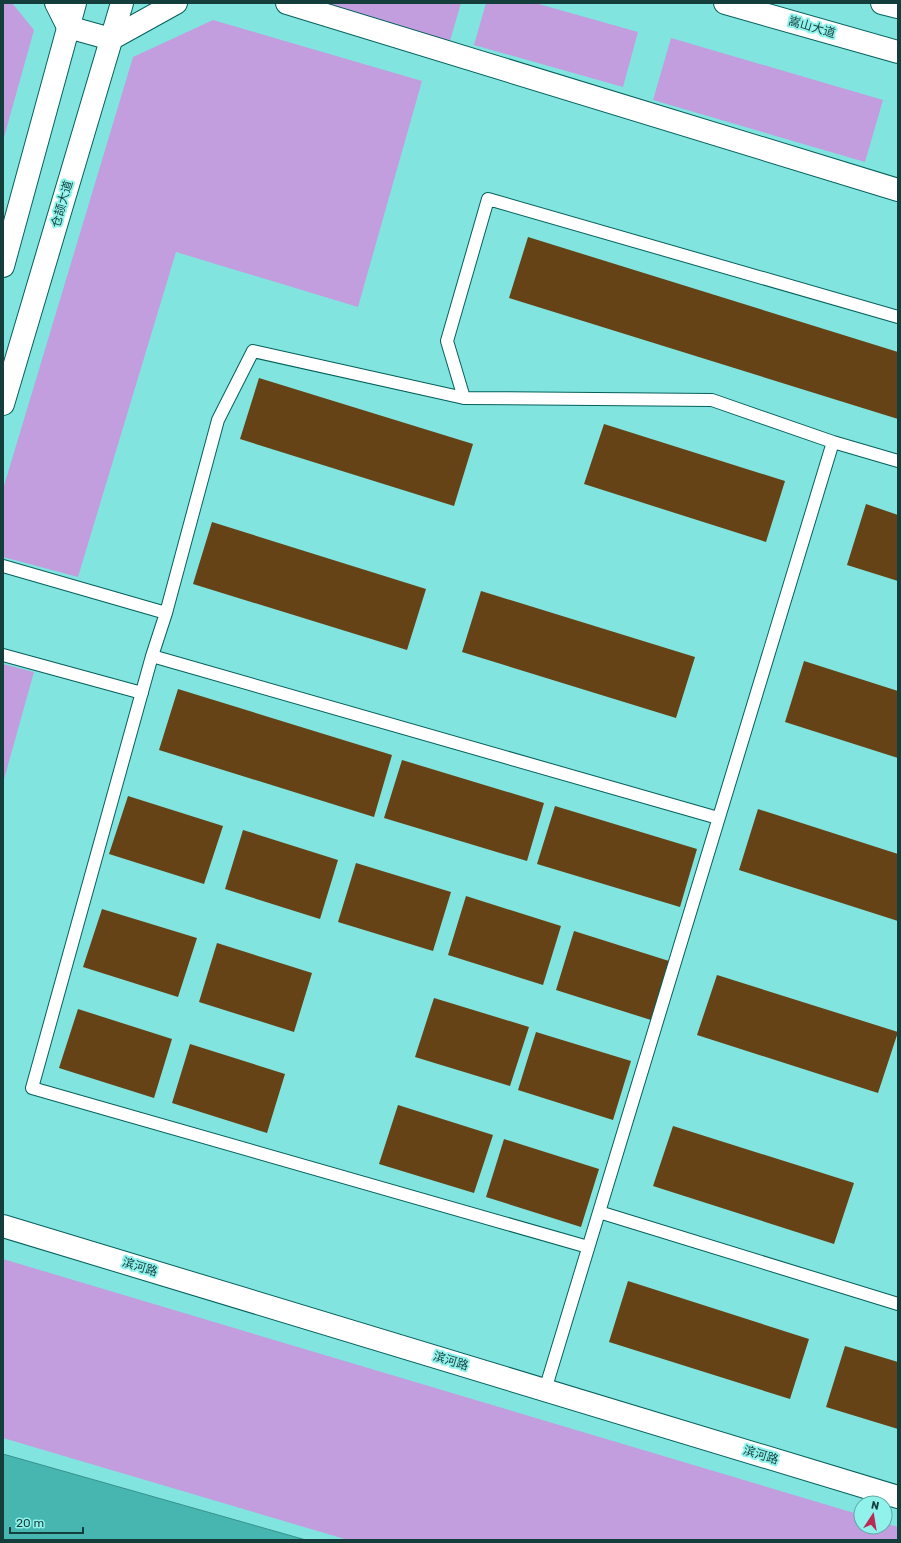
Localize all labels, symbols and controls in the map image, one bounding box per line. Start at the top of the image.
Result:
street label: 嵩山大道 [787,14,837,40]
street label: 仓颉大道 [49,179,75,229]
street label: 滨河路 [121,1255,159,1279]
street label: 滨河路 [432,1349,470,1373]
street label: 滨河路 [742,1443,780,1467]
north arrow [853,1495,893,1535]
text: N [870,1499,880,1513]
scale bar [10,1509,83,1535]
text: 20 m [16,1516,44,1530]

